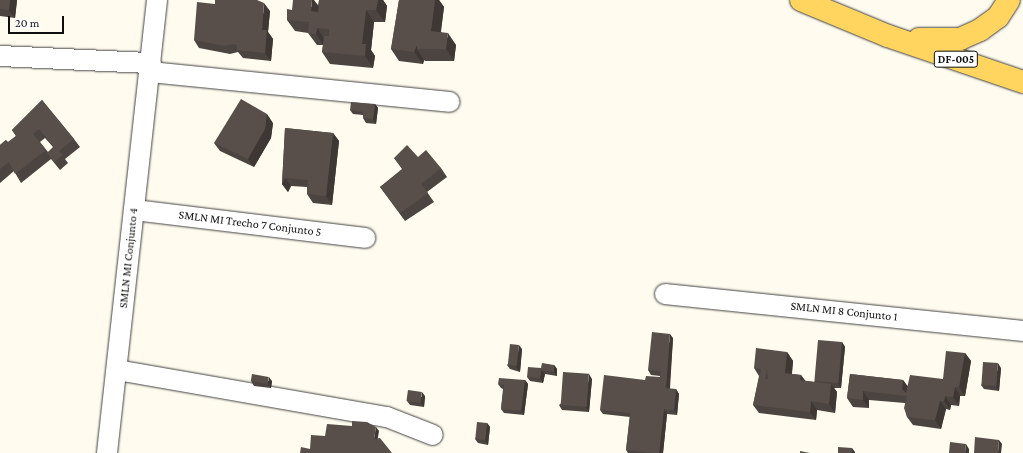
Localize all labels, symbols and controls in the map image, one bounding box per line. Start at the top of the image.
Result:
scale bar [10,8,66,34]
text: 20 m [15,16,39,30]
road number: DF-005 [933,50,979,68]
street label: SMLN MI Conjunto 4 [117,207,141,309]
street label: SMLN MI Trecho 7 Conjunto 5 [178,208,322,240]
street label: SMLN MI 8 Conjunto 1 [790,299,898,325]

